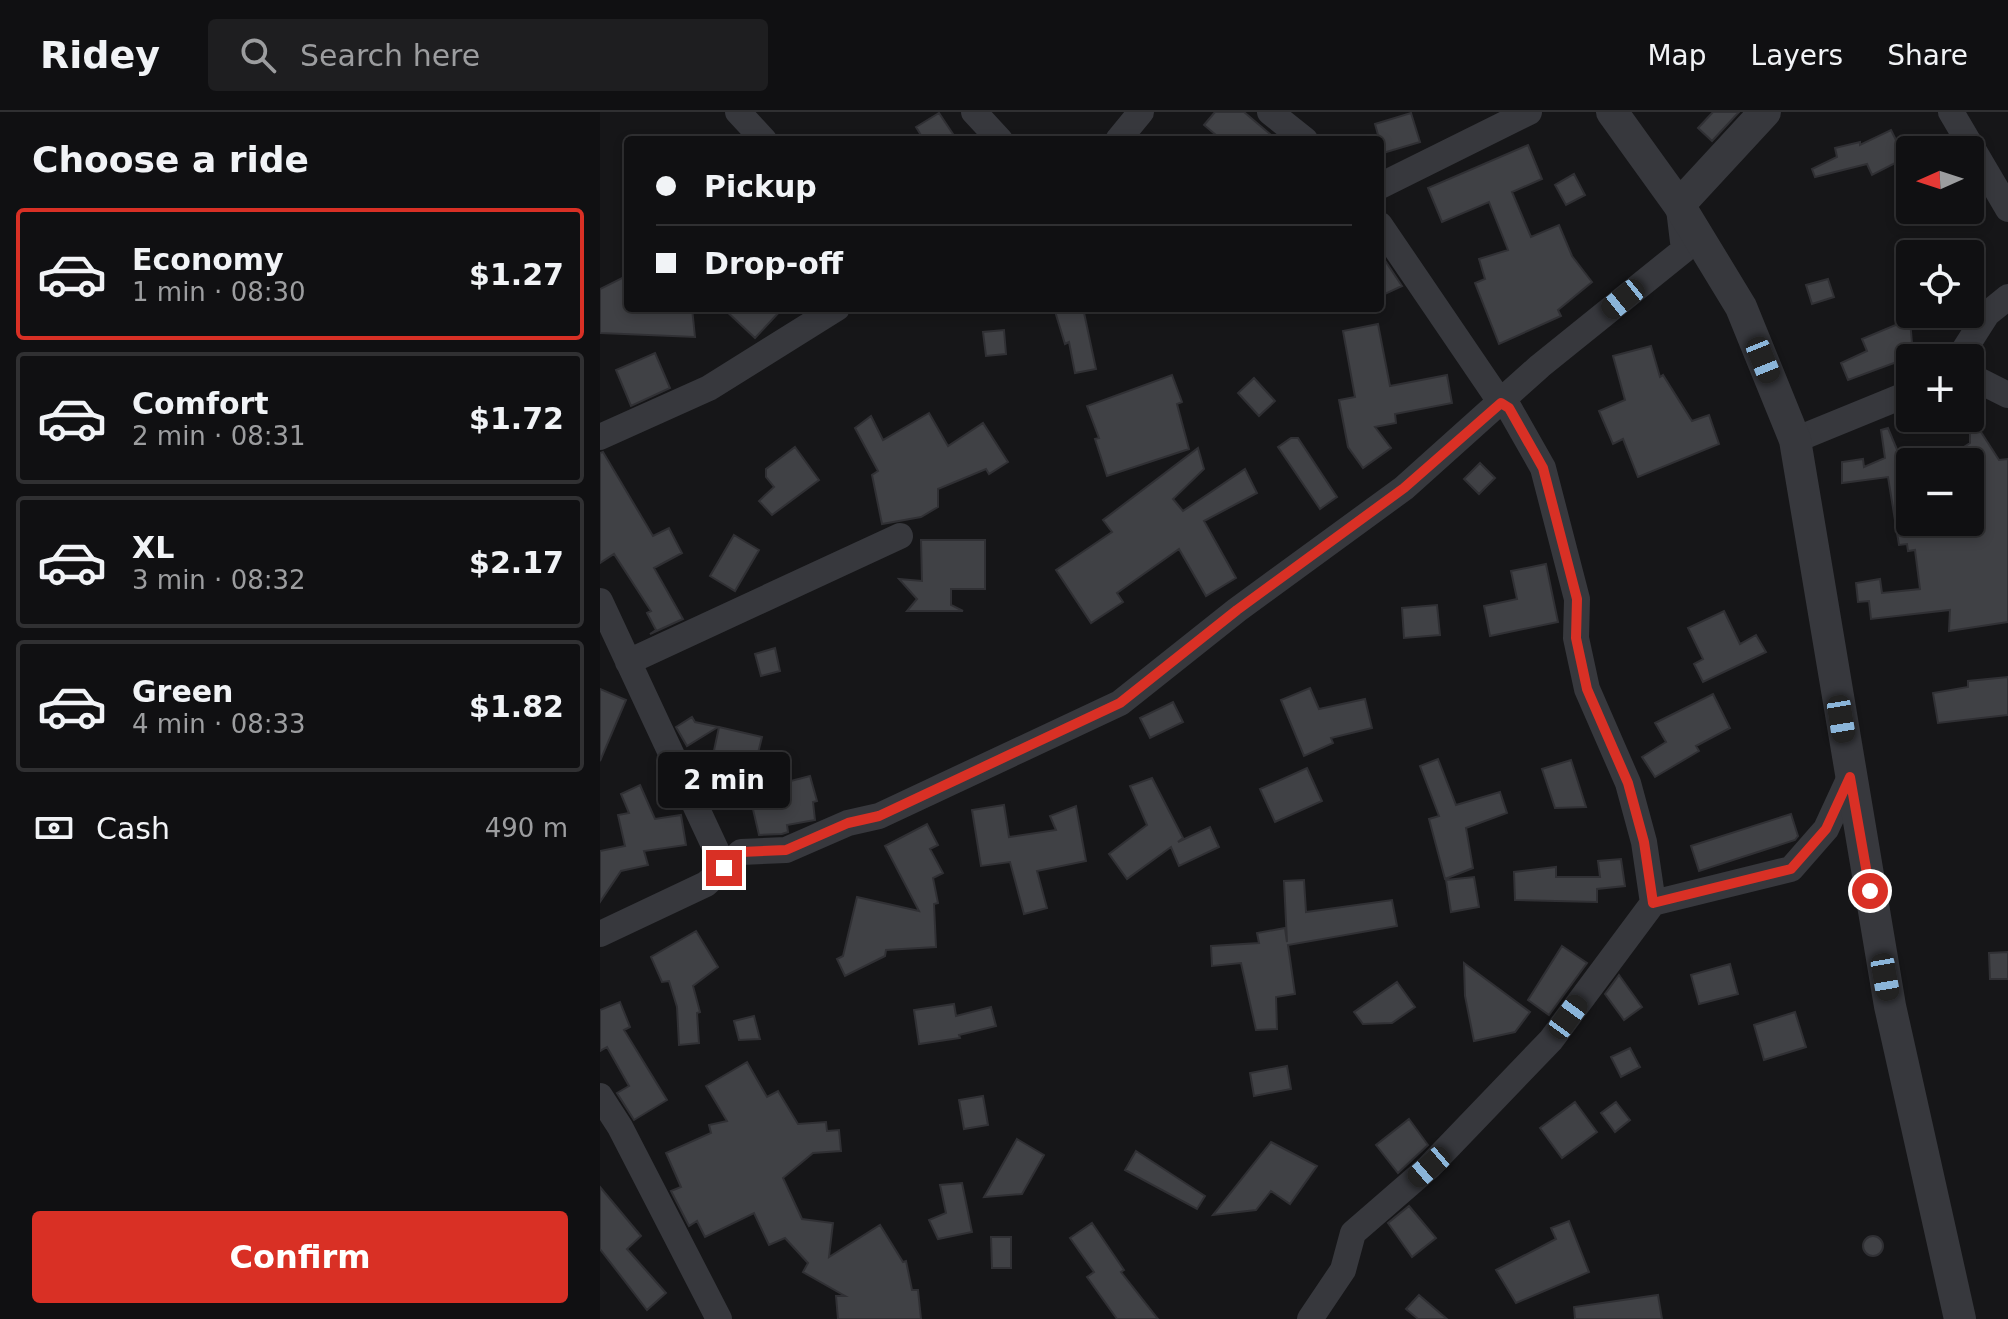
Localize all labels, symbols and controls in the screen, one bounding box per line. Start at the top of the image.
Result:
search box [208,19,768,91]
text: Ridey [40,33,160,77]
icon: search [236,33,280,77]
text: Search here [300,38,480,73]
text: Map [1647,39,1707,72]
text: Layers [1751,39,1843,72]
text: Share [1887,39,1968,72]
north arrow [1896,136,1984,224]
map controls [1896,136,1984,536]
text: Choose a ride [32,139,309,180]
text: Pickup [704,169,817,204]
icon: car [36,238,108,310]
button: locate [1896,240,1984,328]
text: Economy [132,242,284,277]
text: Drop-off [704,246,843,281]
text: $1.27 [469,257,564,292]
car [1597,275,1649,323]
text: 1 min · 08:30 [132,277,306,307]
car [1743,333,1783,387]
button: + [1896,344,1984,432]
icon: car [36,382,108,454]
text: Comfort [132,386,269,421]
text: $1.72 [469,401,564,436]
text: 2 min · 08:31 [132,421,306,451]
button: − [1896,448,1984,536]
icon: car [36,526,108,598]
text: XL [132,530,174,565]
text: $2.17 [469,545,564,580]
text: 3 min · 08:32 [132,565,306,595]
icon: car [36,670,108,742]
text: Green [132,674,233,709]
text: $1.82 [469,689,564,724]
car [1825,693,1857,745]
text: 4 min · 08:33 [132,709,306,739]
callout: 2 min [658,752,790,808]
text: 2 min [683,765,765,795]
icon: cash [32,806,76,850]
text: Cash [96,811,170,846]
text: 490 m [485,813,568,843]
route end [706,850,742,886]
route start [1852,873,1888,909]
car [1869,951,1901,1003]
car [1544,991,1592,1043]
car [1403,1142,1455,1192]
button: Confirm [32,1211,568,1303]

